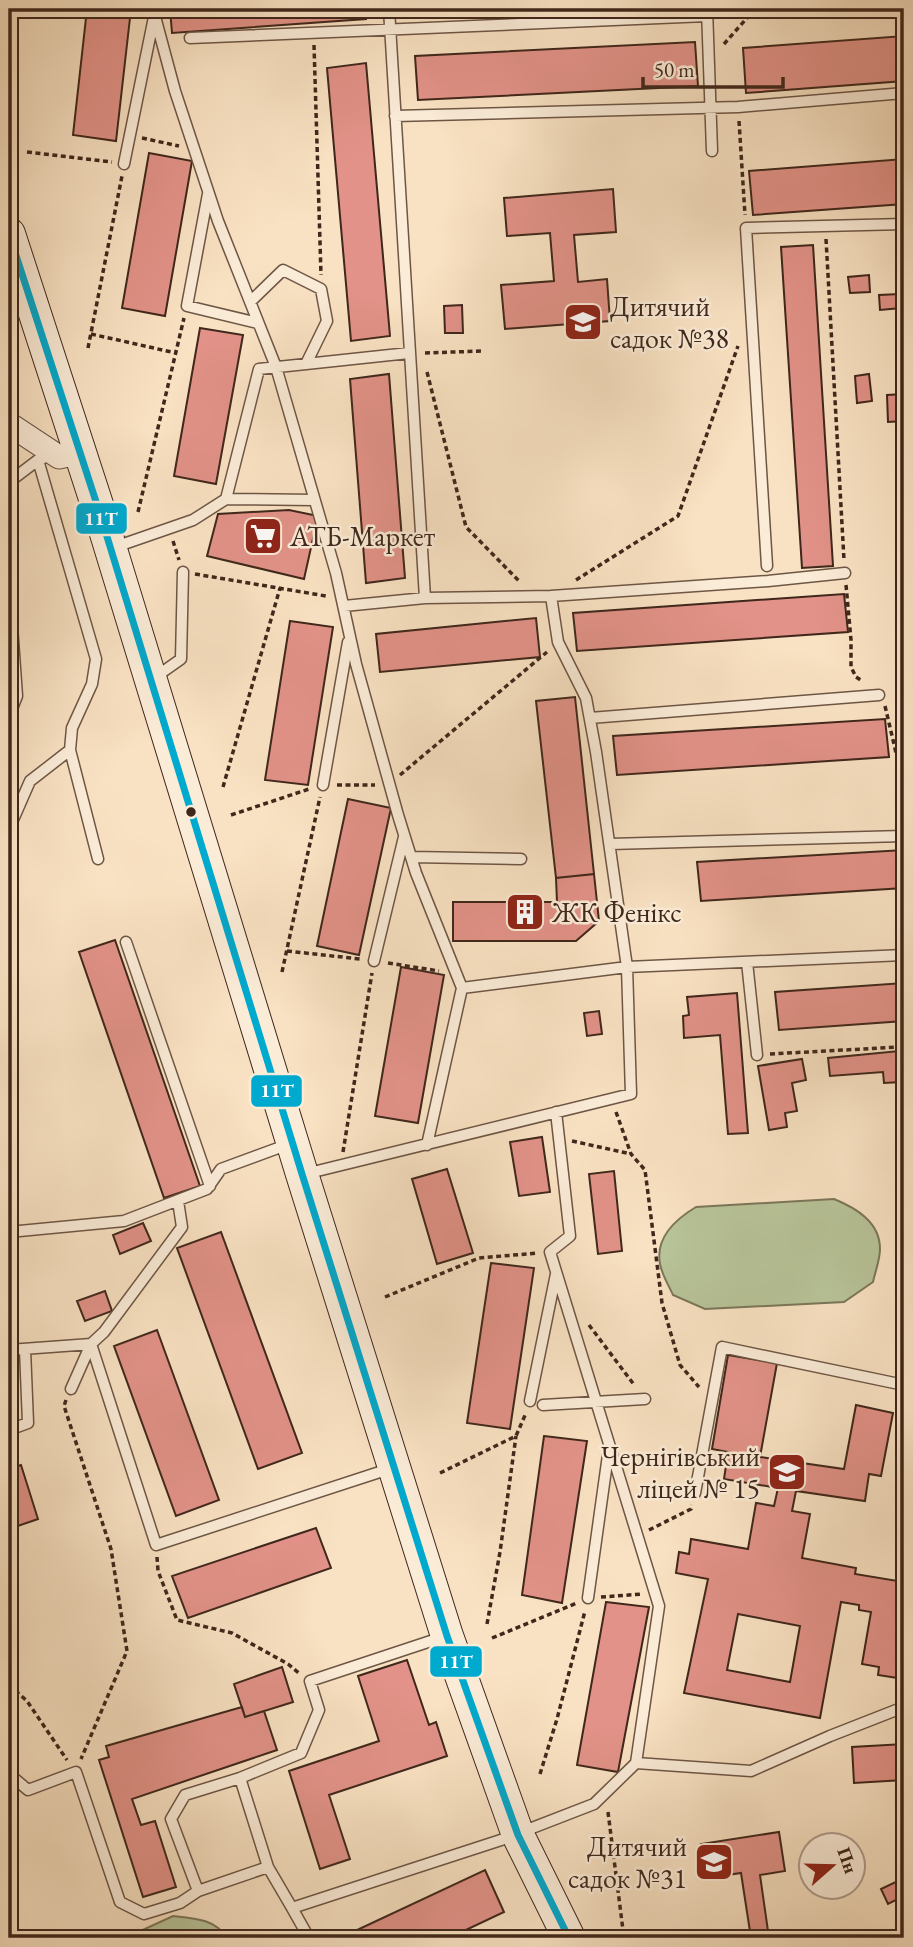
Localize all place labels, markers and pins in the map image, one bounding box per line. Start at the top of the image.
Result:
place label: Дитячий садок №38 [610,288,729,356]
school or university icon: Дитячий садок №38 [562,301,604,343]
supermarket icon: АТБ-Маркет [242,515,284,557]
place label: АТБ-Маркет [289,518,436,554]
unlabelled marker [184,805,198,819]
building icon: ЖК Фенікс [504,891,546,933]
place label: ЖК Фенікс [551,894,682,930]
place label: Чернігівський ліцей № 15 [601,1438,760,1506]
school or university icon: Чернігівський ліцей № 15 [766,1451,808,1493]
place label: Дитячий садок №31 [568,1828,687,1896]
school or university icon: Дитячий садок №31 [693,1841,735,1883]

